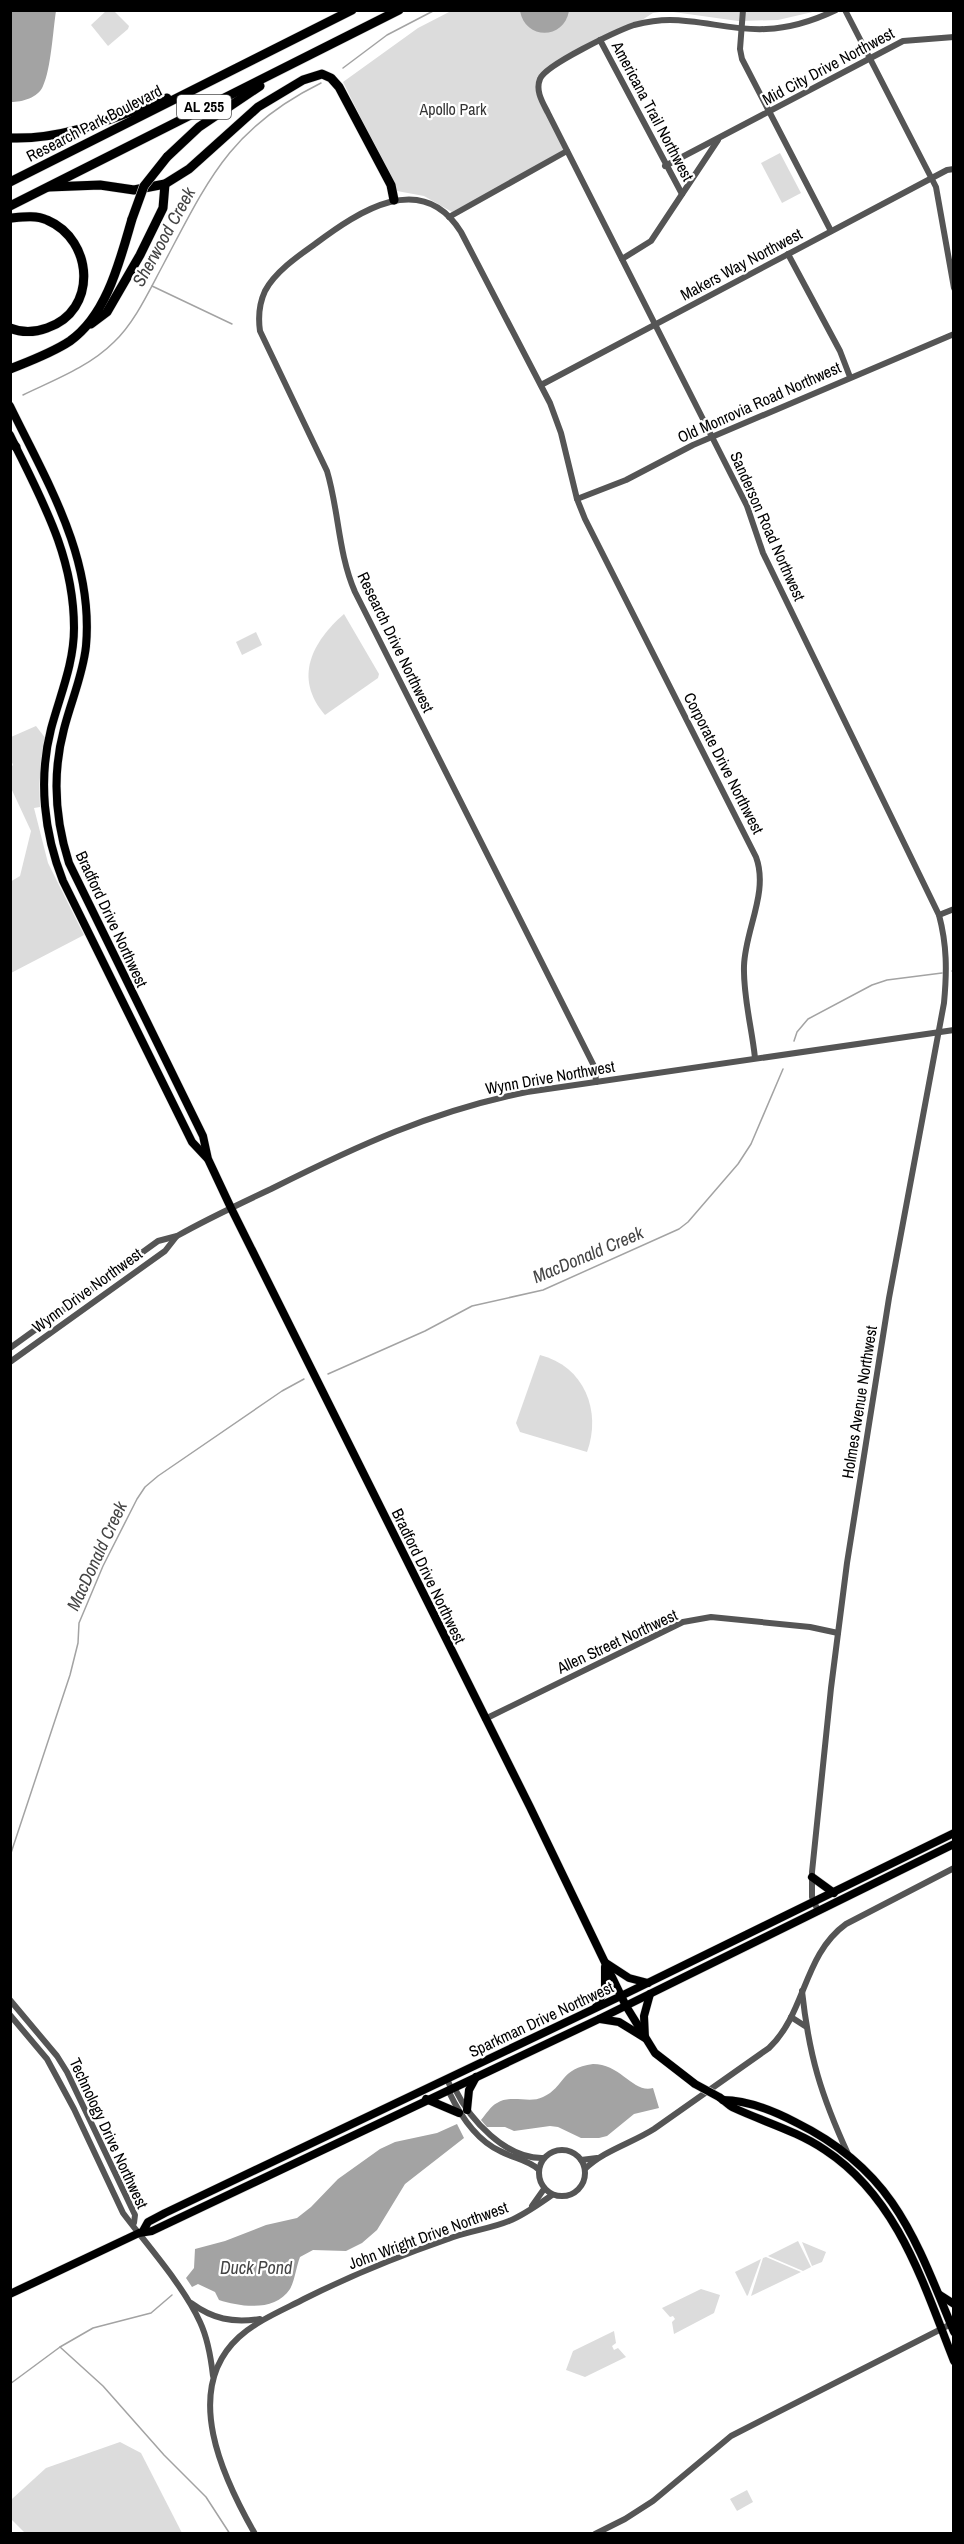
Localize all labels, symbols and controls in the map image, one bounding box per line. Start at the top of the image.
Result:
street label: Mid City Drive Northwest [758,22,898,110]
street label: Americana Trail Northwest [606,36,699,185]
street label: Research Park Boulevard [22,79,166,167]
road number: AL 255 [177,95,231,119]
park label: Apollo Park [418,98,487,120]
water label: Sherwood Creek [126,182,201,291]
street label: Makers Way Northwest [676,222,806,305]
street label: Old Monrovia Road Northwest [674,356,844,448]
street label: Sanderson Road Northwest [725,448,811,604]
street label: Research Drive Northwest [352,568,440,716]
street label: Corporate Drive Northwest [679,688,769,838]
street label: Bradford Drive Northwest [71,847,153,991]
street label: Wynn Drive Northwest [484,1055,617,1099]
water label: MacDonald Creek [529,1220,648,1289]
street label: Wynn Drive Northwest [27,1242,147,1337]
street label: Holmes Avenue Northwest [836,1324,882,1480]
water label: MacDonald Creek [60,1496,133,1615]
street label: Bradford Drive Northwest [387,1505,471,1648]
street label: Allen Street Northwest [552,1603,681,1679]
street label: Sparkman Drive Northwest [465,1976,617,2062]
street label: Technology Drive Northwest [64,2054,154,2212]
street label: John Wright Drive Northwest [345,2196,511,2274]
water label: Duck Pond [220,2255,293,2280]

